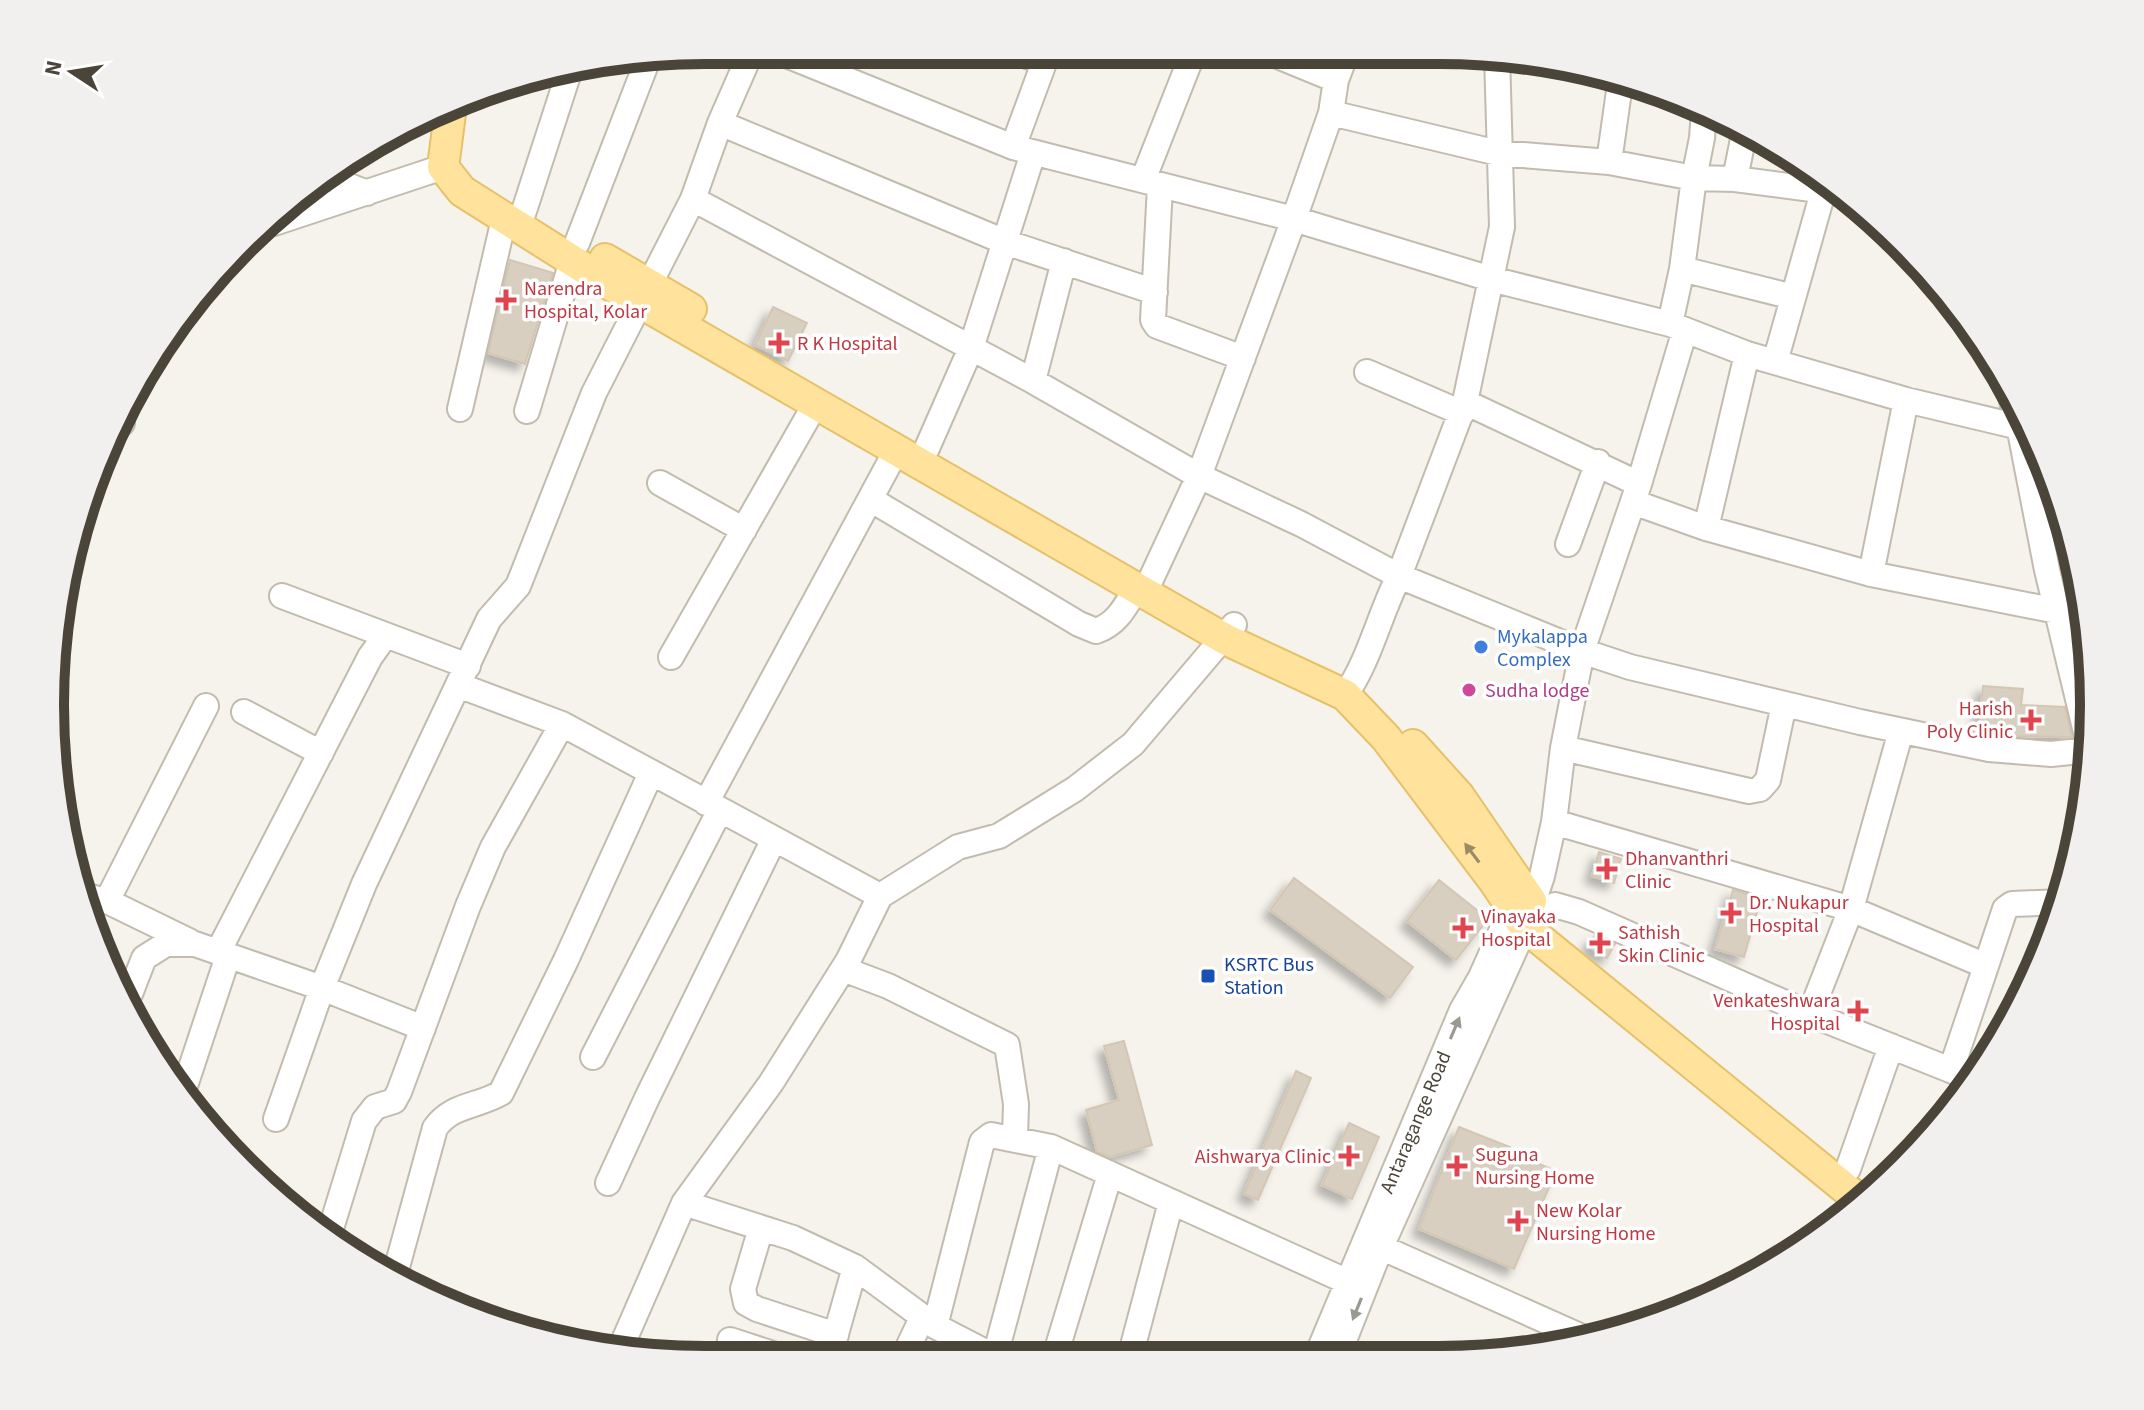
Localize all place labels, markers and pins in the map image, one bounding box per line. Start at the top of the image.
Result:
place label: Narendra Hospital, Kolar [524,275,647,326]
marker: Narendra Hospital, Kolar [495,289,517,311]
place label: R K Hospital [797,330,898,358]
marker: R K Hospital [768,332,790,354]
place label: Mykalappa Complex [1497,623,1588,674]
marker: Mykalappa Complex [1472,638,1490,656]
place label: Sudha lodge [1485,677,1589,705]
marker: Sudha lodge [1460,681,1478,699]
place label: Harish Poly Clinic [1926,695,2013,746]
marker: Harish Poly Clinic [2020,709,2042,731]
place label: Dhanvanthri Clinic [1625,845,1729,896]
marker: Dhanvanthri Clinic [1596,858,1618,880]
place label: Dr. Nukapur Hospital [1749,889,1849,940]
marker: Dr. Nukapur Hospital [1720,902,1742,924]
place label: Vinayaka Hospital [1481,903,1556,954]
marker: Vinayaka Hospital [1452,917,1474,939]
place label: Sathish Skin Clinic [1618,919,1705,970]
marker: Sathish Skin Clinic [1589,932,1611,954]
place label: KSRTC Bus Station [1224,951,1314,1002]
marker: KSRTC Bus Station [1199,967,1217,985]
place label: Venkateshwara Hospital [1713,987,1840,1038]
marker: Venkateshwara Hospital [1847,1000,1869,1022]
place label: Suguna Nursing Home [1475,1141,1594,1192]
place label: Aishwarya Clinic [1195,1143,1331,1171]
marker: Aishwarya Clinic [1338,1145,1360,1167]
marker: Suguna Nursing Home [1446,1155,1468,1177]
place label: New Kolar Nursing Home [1536,1197,1655,1248]
marker: New Kolar Nursing Home [1507,1210,1529,1232]

